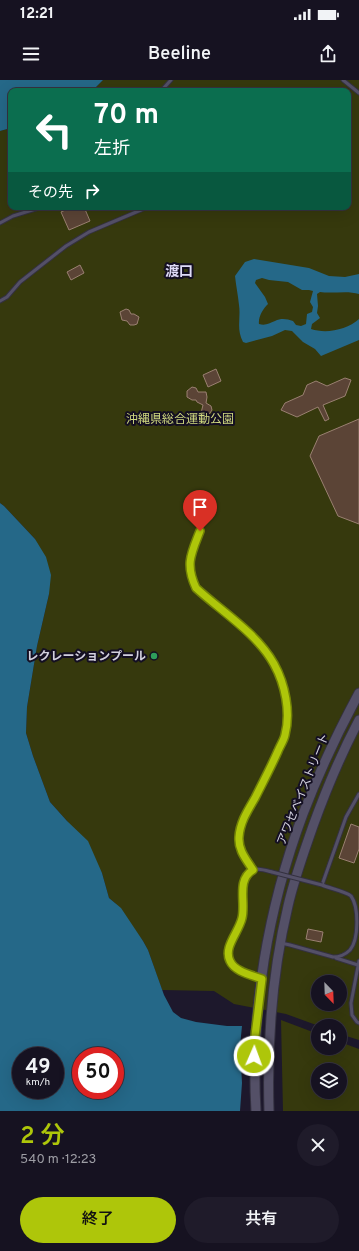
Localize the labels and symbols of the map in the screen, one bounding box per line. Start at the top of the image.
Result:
district label: 渡口 [165,264,193,281]
park label: 沖縄県総合運動公園 [126,412,234,428]
pin [183,490,217,531]
place label: レクレーションプール [27,649,146,665]
marker: レクレーションプール [149,651,159,661]
street label: アワセベイストリート [274,731,334,848]
north arrow [311,975,347,1011]
position arrow [233,1035,275,1077]
speed limit sign: 50 [72,1047,124,1099]

